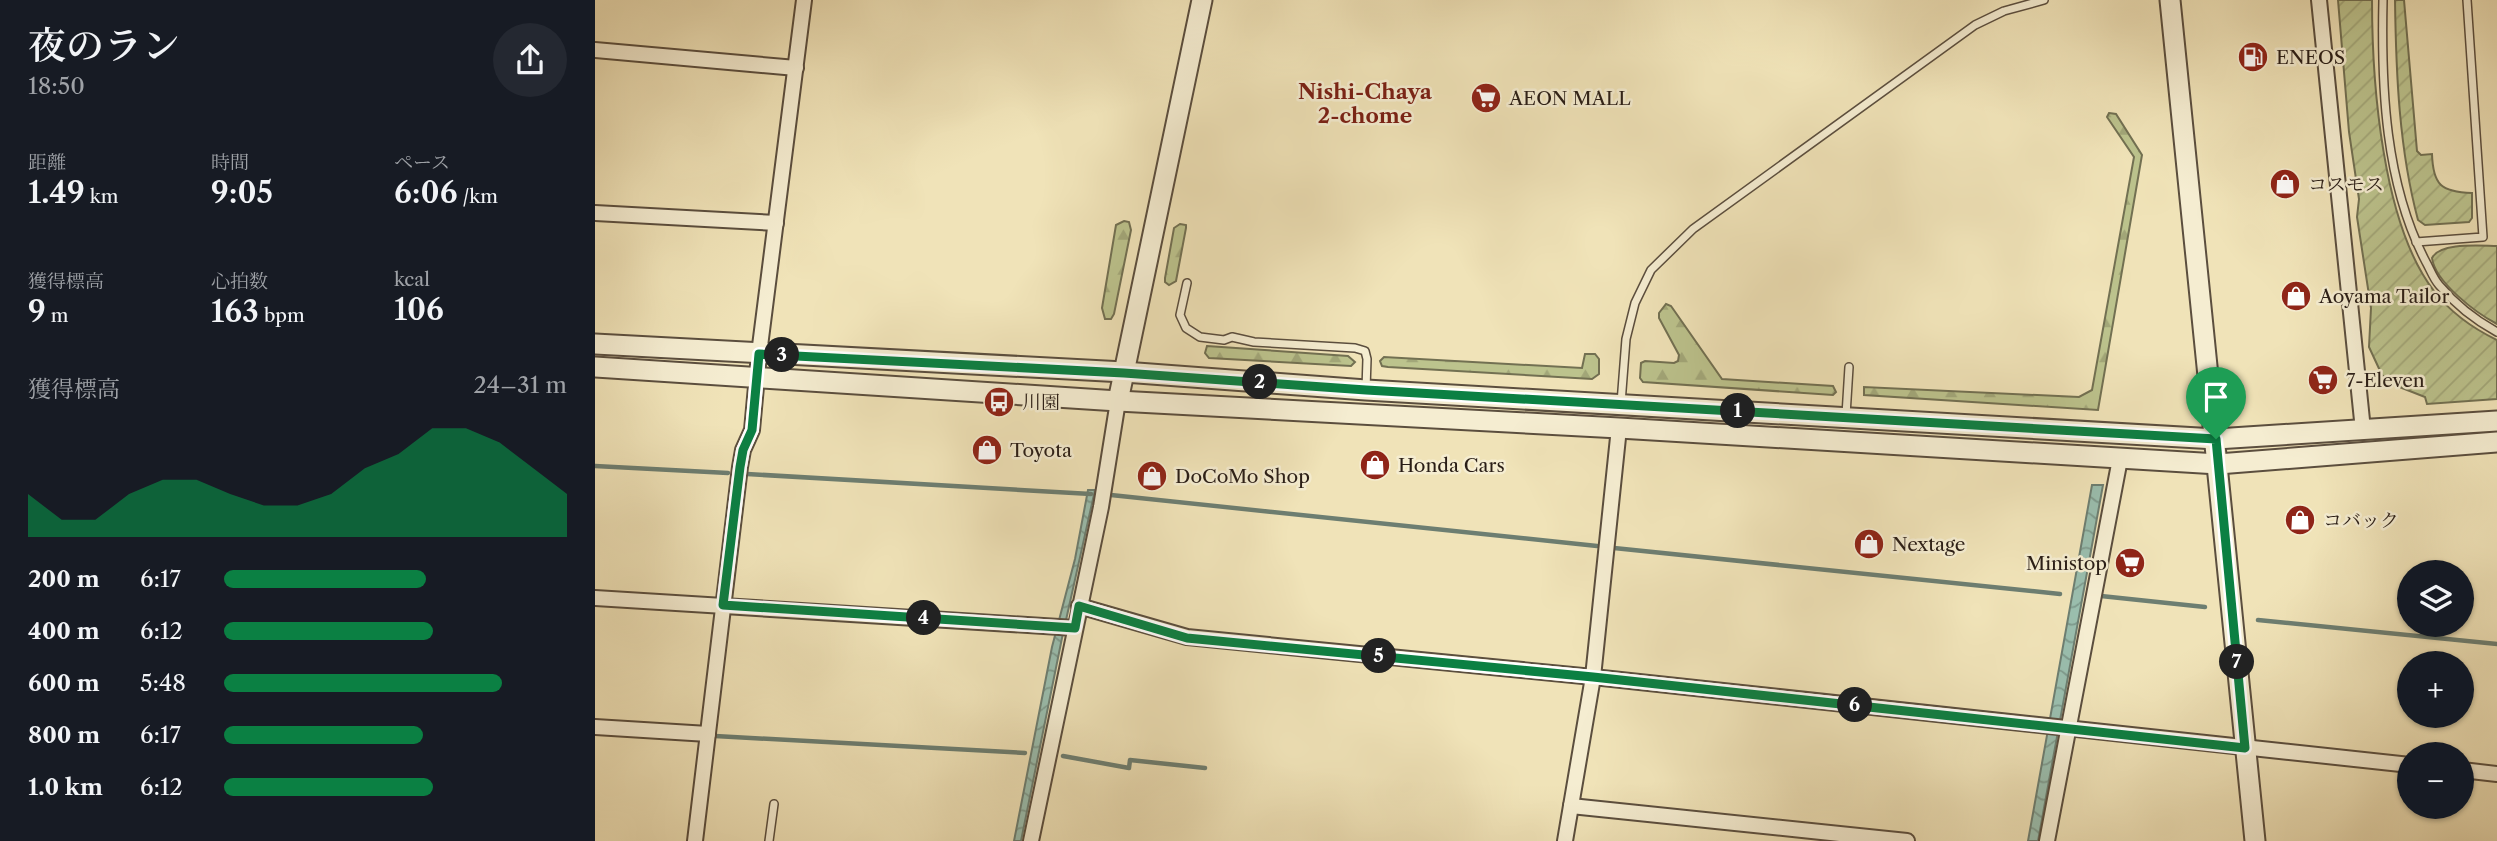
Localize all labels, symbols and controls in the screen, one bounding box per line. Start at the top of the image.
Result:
text: 夜のラン [28,22,180,69]
button: share [493,23,567,97]
fuel station icon: ENEOS [2236,40,2270,74]
place label: ENEOS [2276,46,2345,69]
text: 18:50 [28,72,85,100]
district label: Nishi-Chaya 2-chome [1298,79,1433,128]
supermarket icon: AEON MALL [1469,81,1503,115]
place label: AEON MALL [1508,87,1631,110]
text: 距離 [28,151,66,174]
text: 時間 [211,151,249,174]
text: ペース [394,151,450,174]
shop icon: コスモス [2268,167,2302,201]
place label: コスモス [2308,173,2384,196]
text: 1.49 [28,174,85,211]
text: 9:05 [211,174,273,211]
text: 6:06 [394,174,457,211]
text: km [85,185,119,208]
text: /km [457,185,498,208]
text: kcal [394,268,430,291]
text: 獲得標高 [28,270,104,293]
text: 心拍数 [211,270,268,293]
shop icon: Aoyama Tailor [2279,279,2313,313]
place label: Aoyama Tailor [2318,285,2450,308]
text: 106 [394,291,444,328]
text: 9 [28,293,46,330]
text: 163 [211,293,259,330]
text: m [46,304,69,327]
text: bpm [259,304,305,327]
pin: 3 [765,338,799,372]
text: 3 [776,343,787,366]
supermarket icon: 7-Eleven [2306,363,2340,397]
pin: 2 [1243,364,1277,400]
pin [2186,367,2246,439]
place label: 7-Eleven [2346,369,2425,392]
text: 2 [1254,370,1265,393]
text: 24–31 m [474,371,567,399]
text: 獲得標高 [28,375,120,403]
icon: arrive [2197,378,2235,416]
bus stop icon: 川園 [982,385,1016,419]
place label: 川園 [1022,391,1060,414]
pin: 1 [1721,394,1755,428]
text: 1 [1733,399,1742,422]
shop icon: Toyota [970,433,1004,467]
place label: Toyota [1010,439,1072,462]
shop icon: Honda Cars [1358,448,1392,482]
place label: Honda Cars [1398,454,1505,477]
shop icon: DoCoMo Shop [1135,459,1169,493]
place label: DoCoMo Shop [1175,465,1310,488]
shop icon: コバック [2283,503,2317,537]
place label: コバック [2323,509,2399,532]
shop icon: Nextage [1852,527,1886,561]
place label: Nextage [1892,533,1966,556]
supermarket icon: Ministop [2113,546,2147,580]
place label: Ministop [2026,552,2107,575]
map controls [2397,560,2474,819]
button: layers [2397,560,2474,637]
text: 200 m [28,565,100,593]
text: 6:17 [140,565,181,593]
pin: 4 [907,600,941,636]
text: 4 [918,606,929,629]
text: 400 m [28,617,100,645]
text: 6:12 [140,617,183,645]
pin: 5 [1361,638,1397,674]
text: 5 [1373,644,1384,667]
pin: 7 [2219,644,2255,680]
text: 7 [2232,650,2241,673]
button: + [2397,651,2474,728]
text: 600 m [28,669,100,697]
text: 5:48 [140,669,186,697]
pin: 6 [1837,688,1873,722]
text: 6 [1849,693,1860,716]
text: 800 m [28,721,100,749]
text: 6:17 [140,721,181,749]
button: − [2397,742,2474,819]
text: 1.0 km [28,773,103,801]
text: 6:12 [140,773,183,801]

